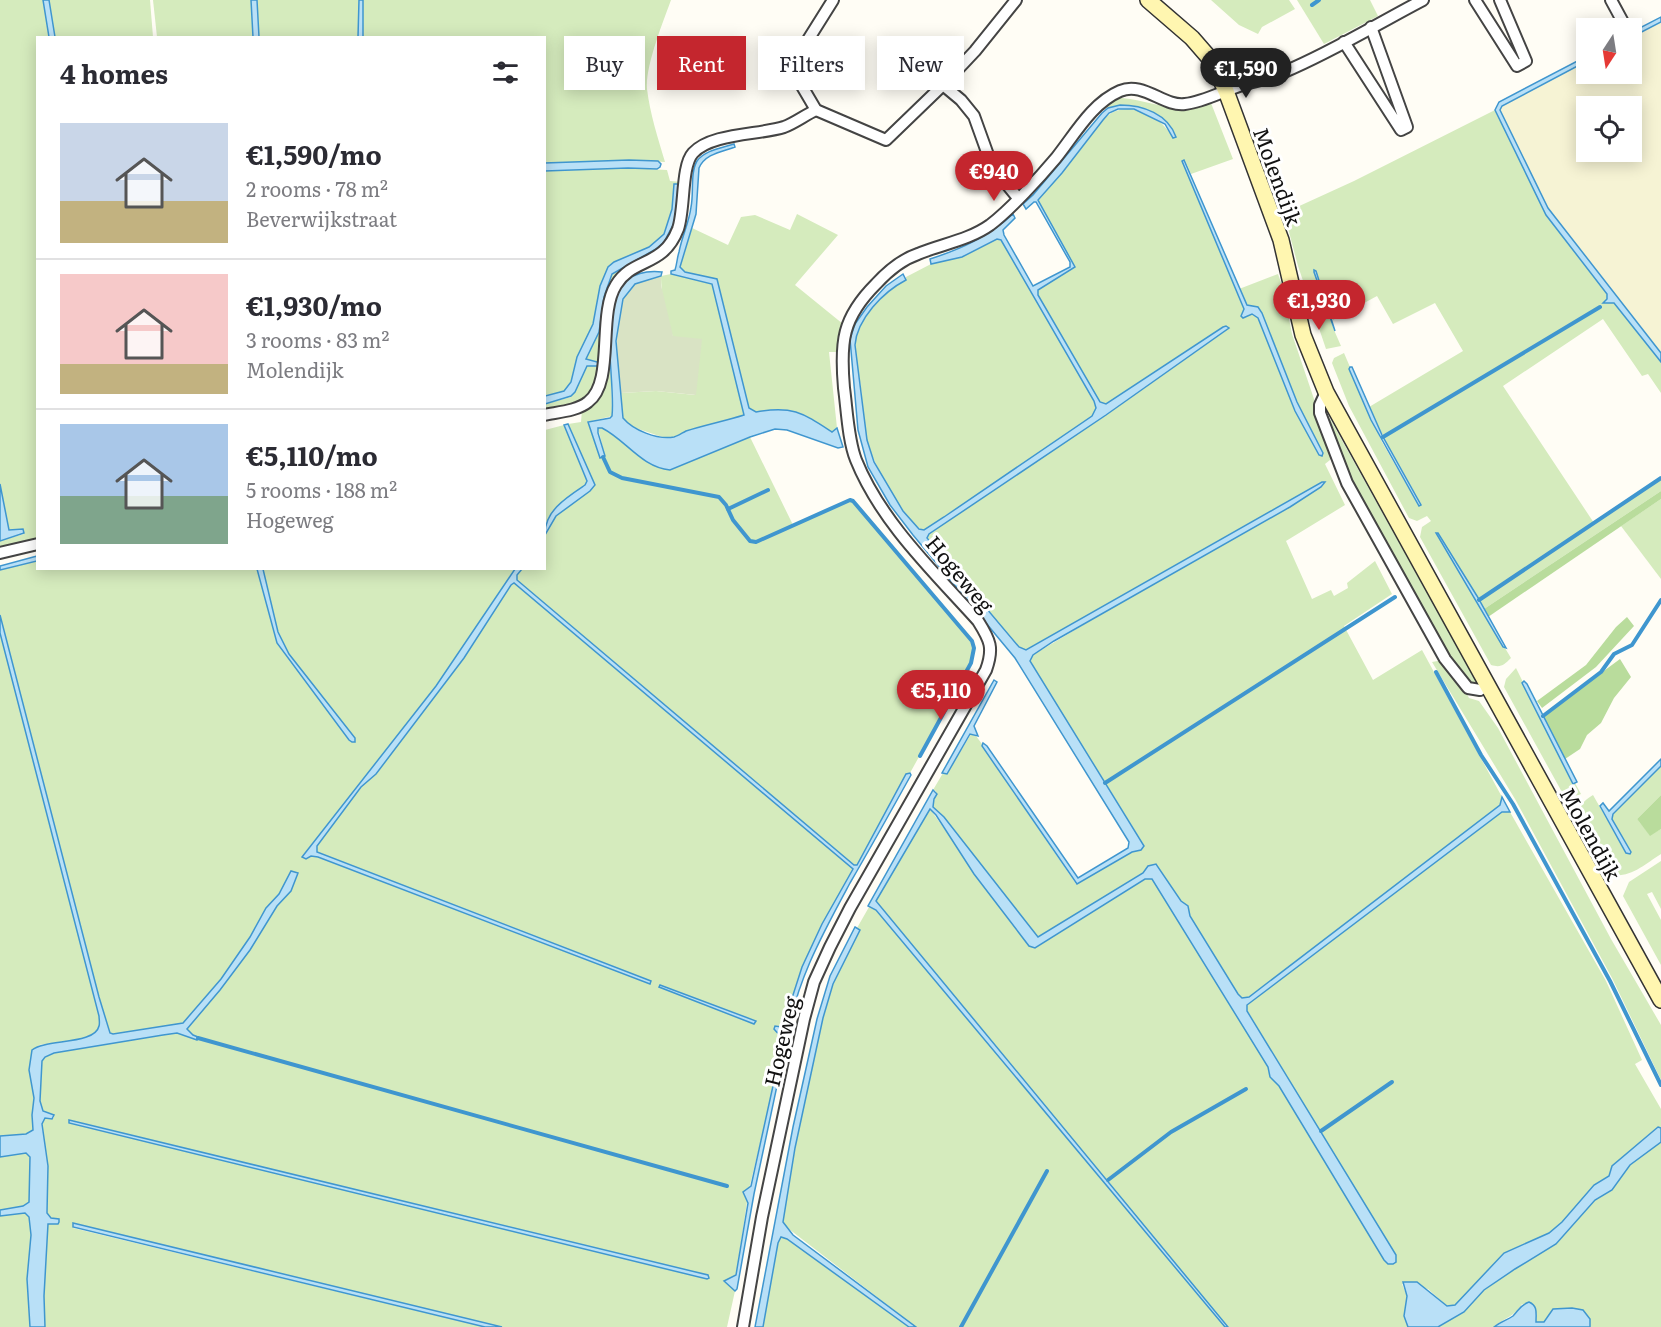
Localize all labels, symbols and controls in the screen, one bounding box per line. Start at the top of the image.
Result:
north arrow [1576,18,1642,84]
map controls [1576,18,1642,162]
chip: Buy [564,36,645,90]
chip: Rent [657,36,746,90]
chip: Filters [758,36,865,90]
chip: New [877,36,964,90]
pin: €1,590 [1197,48,1295,99]
text: €1,590 [1214,52,1278,82]
text: 4 homes [60,53,168,92]
icon: filters [489,56,522,89]
button: locate [1576,96,1642,162]
street label: Molendijk [1247,122,1311,230]
text: €1,590/mo [246,134,382,173]
icon: home [108,147,180,219]
pin: €940 [958,151,1030,202]
text: €940 [969,155,1019,185]
text: 2 rooms · 78 m² [246,173,388,203]
text: Beverwijkstraat [246,203,397,233]
pin: €1,930 [1270,280,1368,331]
text: €1,930 [1287,284,1351,314]
text: €1,930/mo [246,285,382,324]
icon: home [108,298,180,370]
text: 3 rooms · 83 m² [246,324,389,354]
text: Molendijk [246,354,344,384]
text: €5,110/mo [246,435,378,474]
icon: home [108,448,180,520]
text: 5 rooms · 188 m² [246,474,397,504]
text: Hogeweg [246,504,334,534]
street label: Hogeweg [920,528,1003,618]
pin: €5,110 [892,670,990,721]
text: €5,110 [911,674,971,704]
street label: Molendijk [1554,781,1631,886]
street label: Hogeweg [755,992,806,1089]

